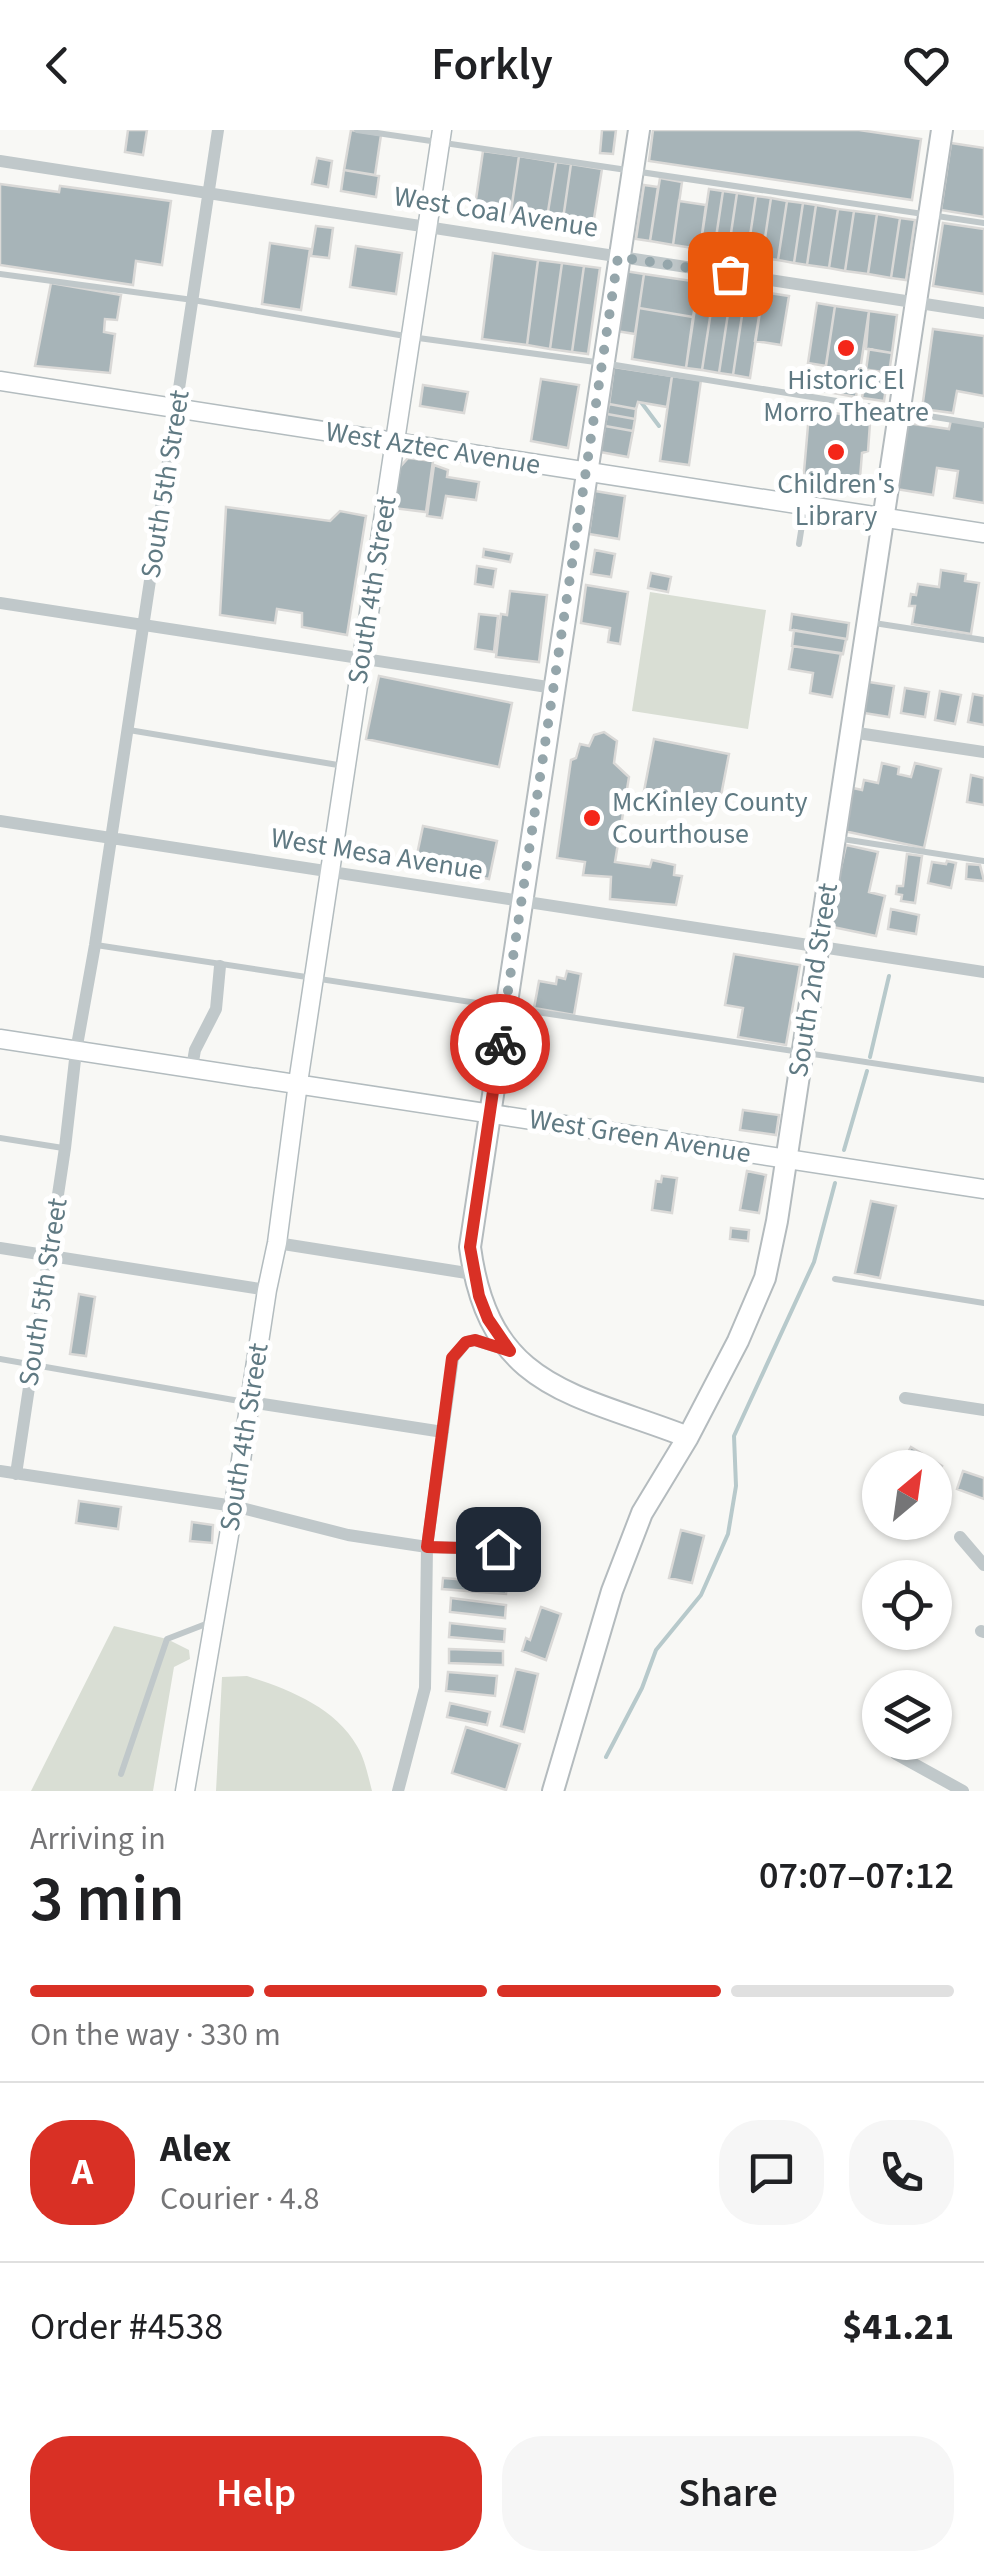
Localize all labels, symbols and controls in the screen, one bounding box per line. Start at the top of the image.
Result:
text: Forkly [431,33,553,97]
icon: back [30,38,85,93]
icon: heart [899,38,954,93]
street label: West Coal Avenue [391,176,601,248]
pin [688,232,773,317]
icon: bag [703,247,758,302]
marker: Historic El Morro Theatre [835,337,857,359]
place label: Historic El Morro Theatre [763,360,929,432]
street label: South 5th Street [130,387,200,581]
street label: West Aztec Avenue [323,411,543,485]
marker: Children's Library [825,441,847,463]
place label: Children's Library [777,464,895,536]
street label: South 4th Street [337,493,407,687]
place label: McKinley County Courthouse [612,782,808,854]
marker: McKinley County Courthouse [581,807,603,829]
street label: West Mesa Avenue [268,817,486,891]
street label: South 2nd Street [778,879,848,1080]
courier [450,994,550,1094]
icon: bike [473,1017,528,1072]
street label: West Green Avenue [526,1099,754,1173]
street label: South 5th Street [8,1195,78,1389]
street label: South 4th Street [209,1340,279,1534]
north arrow [862,1450,952,1540]
map controls [862,1450,952,1760]
pin [456,1507,541,1592]
icon: home [471,1522,526,1577]
button: locate [862,1560,952,1650]
button: layers [862,1670,952,1760]
text: Arriving in [30,1816,166,1862]
text: 07:07–07:12 [759,1849,954,1903]
text: 3 min [30,1853,185,1946]
text: On the way · 330 m [30,2012,281,2058]
button: chat [719,2120,824,2225]
button: phone [849,2120,954,2225]
text: Alex [160,2122,231,2176]
text: A [72,2145,93,2199]
text: Courier · 4.8 [160,2176,320,2222]
text: Order #4538 [30,2300,223,2354]
text: $41.21 [842,2300,954,2354]
button: Help [30,2436,482,2551]
button: Share [502,2436,954,2551]

